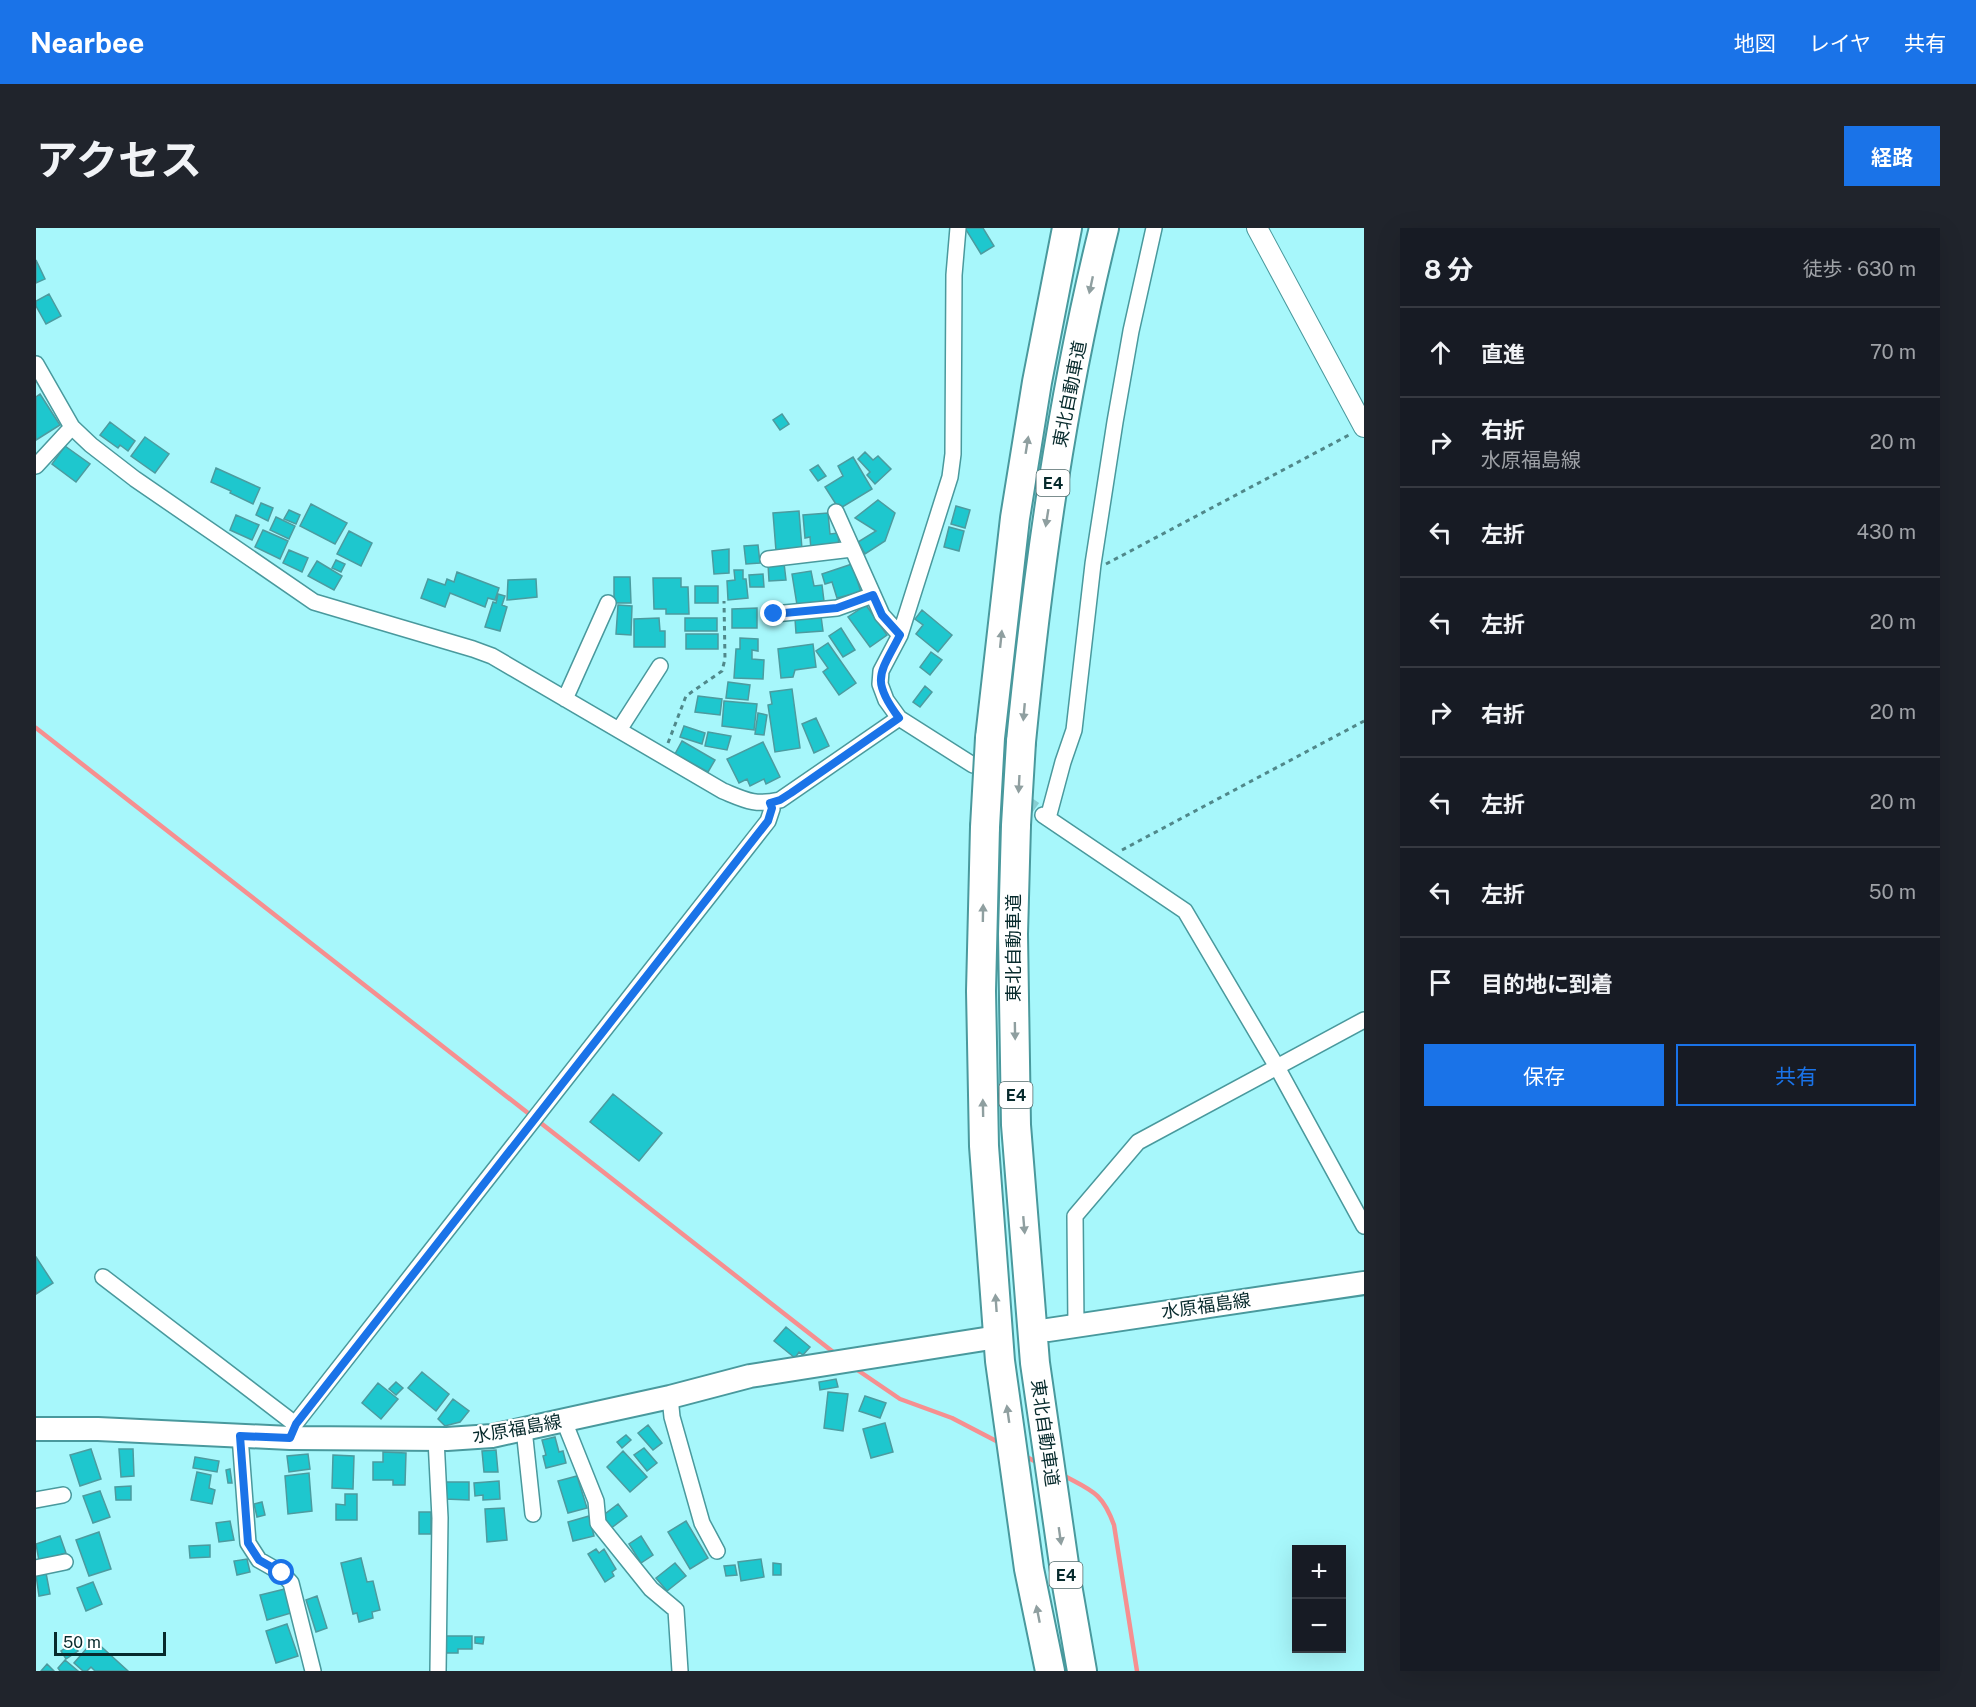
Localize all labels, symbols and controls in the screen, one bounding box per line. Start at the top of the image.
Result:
text: Nearbee [30,26,144,59]
text: 地図 [1734,31,1776,56]
text: レイヤ [1809,31,1871,56]
text: 共有 [1904,31,1946,56]
button: 経路 [1844,126,1940,186]
text: アクセス [36,135,202,184]
text: 8 分 [1424,254,1473,285]
text: 徒歩 · 630 m [1803,257,1916,281]
one-way arrow [1086,276,1095,295]
icon: ahead [1424,336,1457,369]
street label: 東北自動車道 [1049,339,1090,449]
text: 70 m [1870,340,1916,364]
text: 直進 [1481,341,1525,367]
text: 右折 [1481,417,1525,443]
icon: right [1424,426,1457,459]
text: 20 m [1870,430,1916,454]
one-way arrow [1022,436,1031,455]
text: 水原福島線 [1481,448,1581,472]
road number: E4 [1036,470,1070,496]
one-way arrow [1042,509,1051,528]
icon: left [1424,516,1457,549]
text: 430 m [1857,520,1916,544]
text: 左折 [1481,521,1525,547]
route end [760,600,786,626]
icon: left [1424,606,1457,639]
text: 20 m [1870,610,1916,634]
text: 左折 [1481,611,1525,637]
one-way arrow [997,629,1006,648]
icon: right [1424,696,1457,729]
text: 20 m [1870,700,1916,724]
text: 右折 [1481,701,1525,727]
one-way arrow [1019,702,1029,721]
one-way arrow [1014,774,1023,793]
icon: left [1424,786,1457,819]
text: 20 m [1870,790,1916,814]
text: 左折 [1481,791,1525,817]
icon: left [1424,876,1457,909]
text: 50 m [1869,880,1916,904]
text: 左折 [1481,881,1525,907]
street label: 東北自動車道 [1003,894,1024,1002]
one-way arrow [978,904,988,923]
icon: arrive [1424,966,1457,999]
text: 目的地に到着 [1481,971,1613,997]
one-way arrow [1010,1021,1019,1040]
button: 保存 [1424,1044,1664,1106]
button: 共有 [1676,1044,1916,1106]
road number: E4 [1000,1082,1032,1108]
one-way arrow [979,1099,988,1118]
one-way arrow [1020,1216,1029,1235]
street label: 水原福島線 [1160,1289,1252,1322]
one-way arrow [991,1293,1001,1312]
street label: 東北自動車道 [1028,1378,1063,1488]
one-way arrow [1004,1405,1013,1424]
street label: 水原福島線 [471,1410,563,1447]
one-way arrow [1056,1527,1065,1546]
map controls [1292,1545,1346,1653]
button: + [1292,1545,1346,1599]
route start [268,1559,294,1585]
road number: E4 [1050,1562,1082,1588]
button: − [1292,1599,1346,1653]
one-way arrow [1033,1604,1042,1623]
scale bar [54,1629,166,1656]
text: 50 m [63,1633,101,1652]

